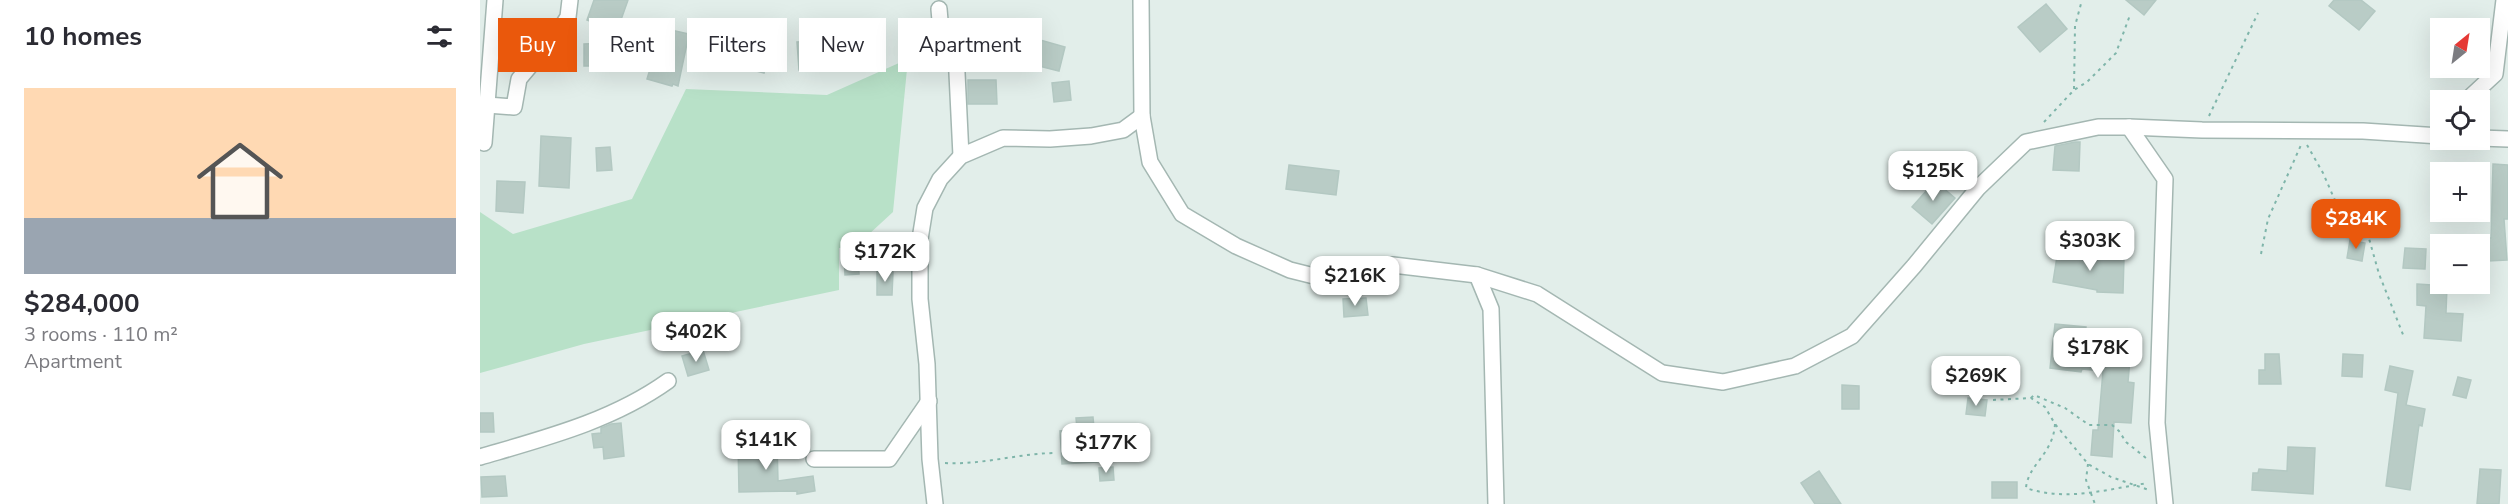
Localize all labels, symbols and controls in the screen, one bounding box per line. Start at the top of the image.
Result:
chip: Buy [498,18,577,72]
chip: Rent [589,18,675,72]
chip: Filters [687,18,787,72]
chip: New [799,18,886,72]
chip: Apartment [898,18,1042,72]
north arrow [2430,18,2490,78]
map controls [2430,18,2490,294]
text: 10 homes [24,19,142,54]
icon: filters [423,20,456,53]
button: locate [2430,90,2490,150]
icon: home [186,127,294,235]
pin: $125K [1891,151,1975,202]
text: $125K [1902,157,1964,184]
button: + [2430,162,2490,222]
pin: $284K [2314,199,2398,250]
text: $284K [2325,205,2387,232]
pin: $303K [2048,221,2132,272]
text: $303K [2059,227,2121,254]
pin: $172K [843,232,927,283]
button: − [2430,234,2490,294]
text: $172K [854,238,916,265]
pin: $216K [1313,256,1397,307]
text: $216K [1324,262,1386,289]
text: $284,000 [24,286,140,321]
pin: $402K [654,312,738,363]
text: $402K [665,318,727,345]
text: 3 rooms · 110 m² [24,321,178,348]
pin: $178K [2056,328,2140,379]
text: $178K [2067,334,2129,361]
text: Apartment [24,348,122,375]
pin: $269K [1934,356,2018,407]
text: $269K [1945,362,2007,389]
pin: $141K [724,420,808,471]
pin: $177K [1064,423,1148,474]
text: $141K [735,426,797,453]
text: $177K [1075,429,1137,456]

